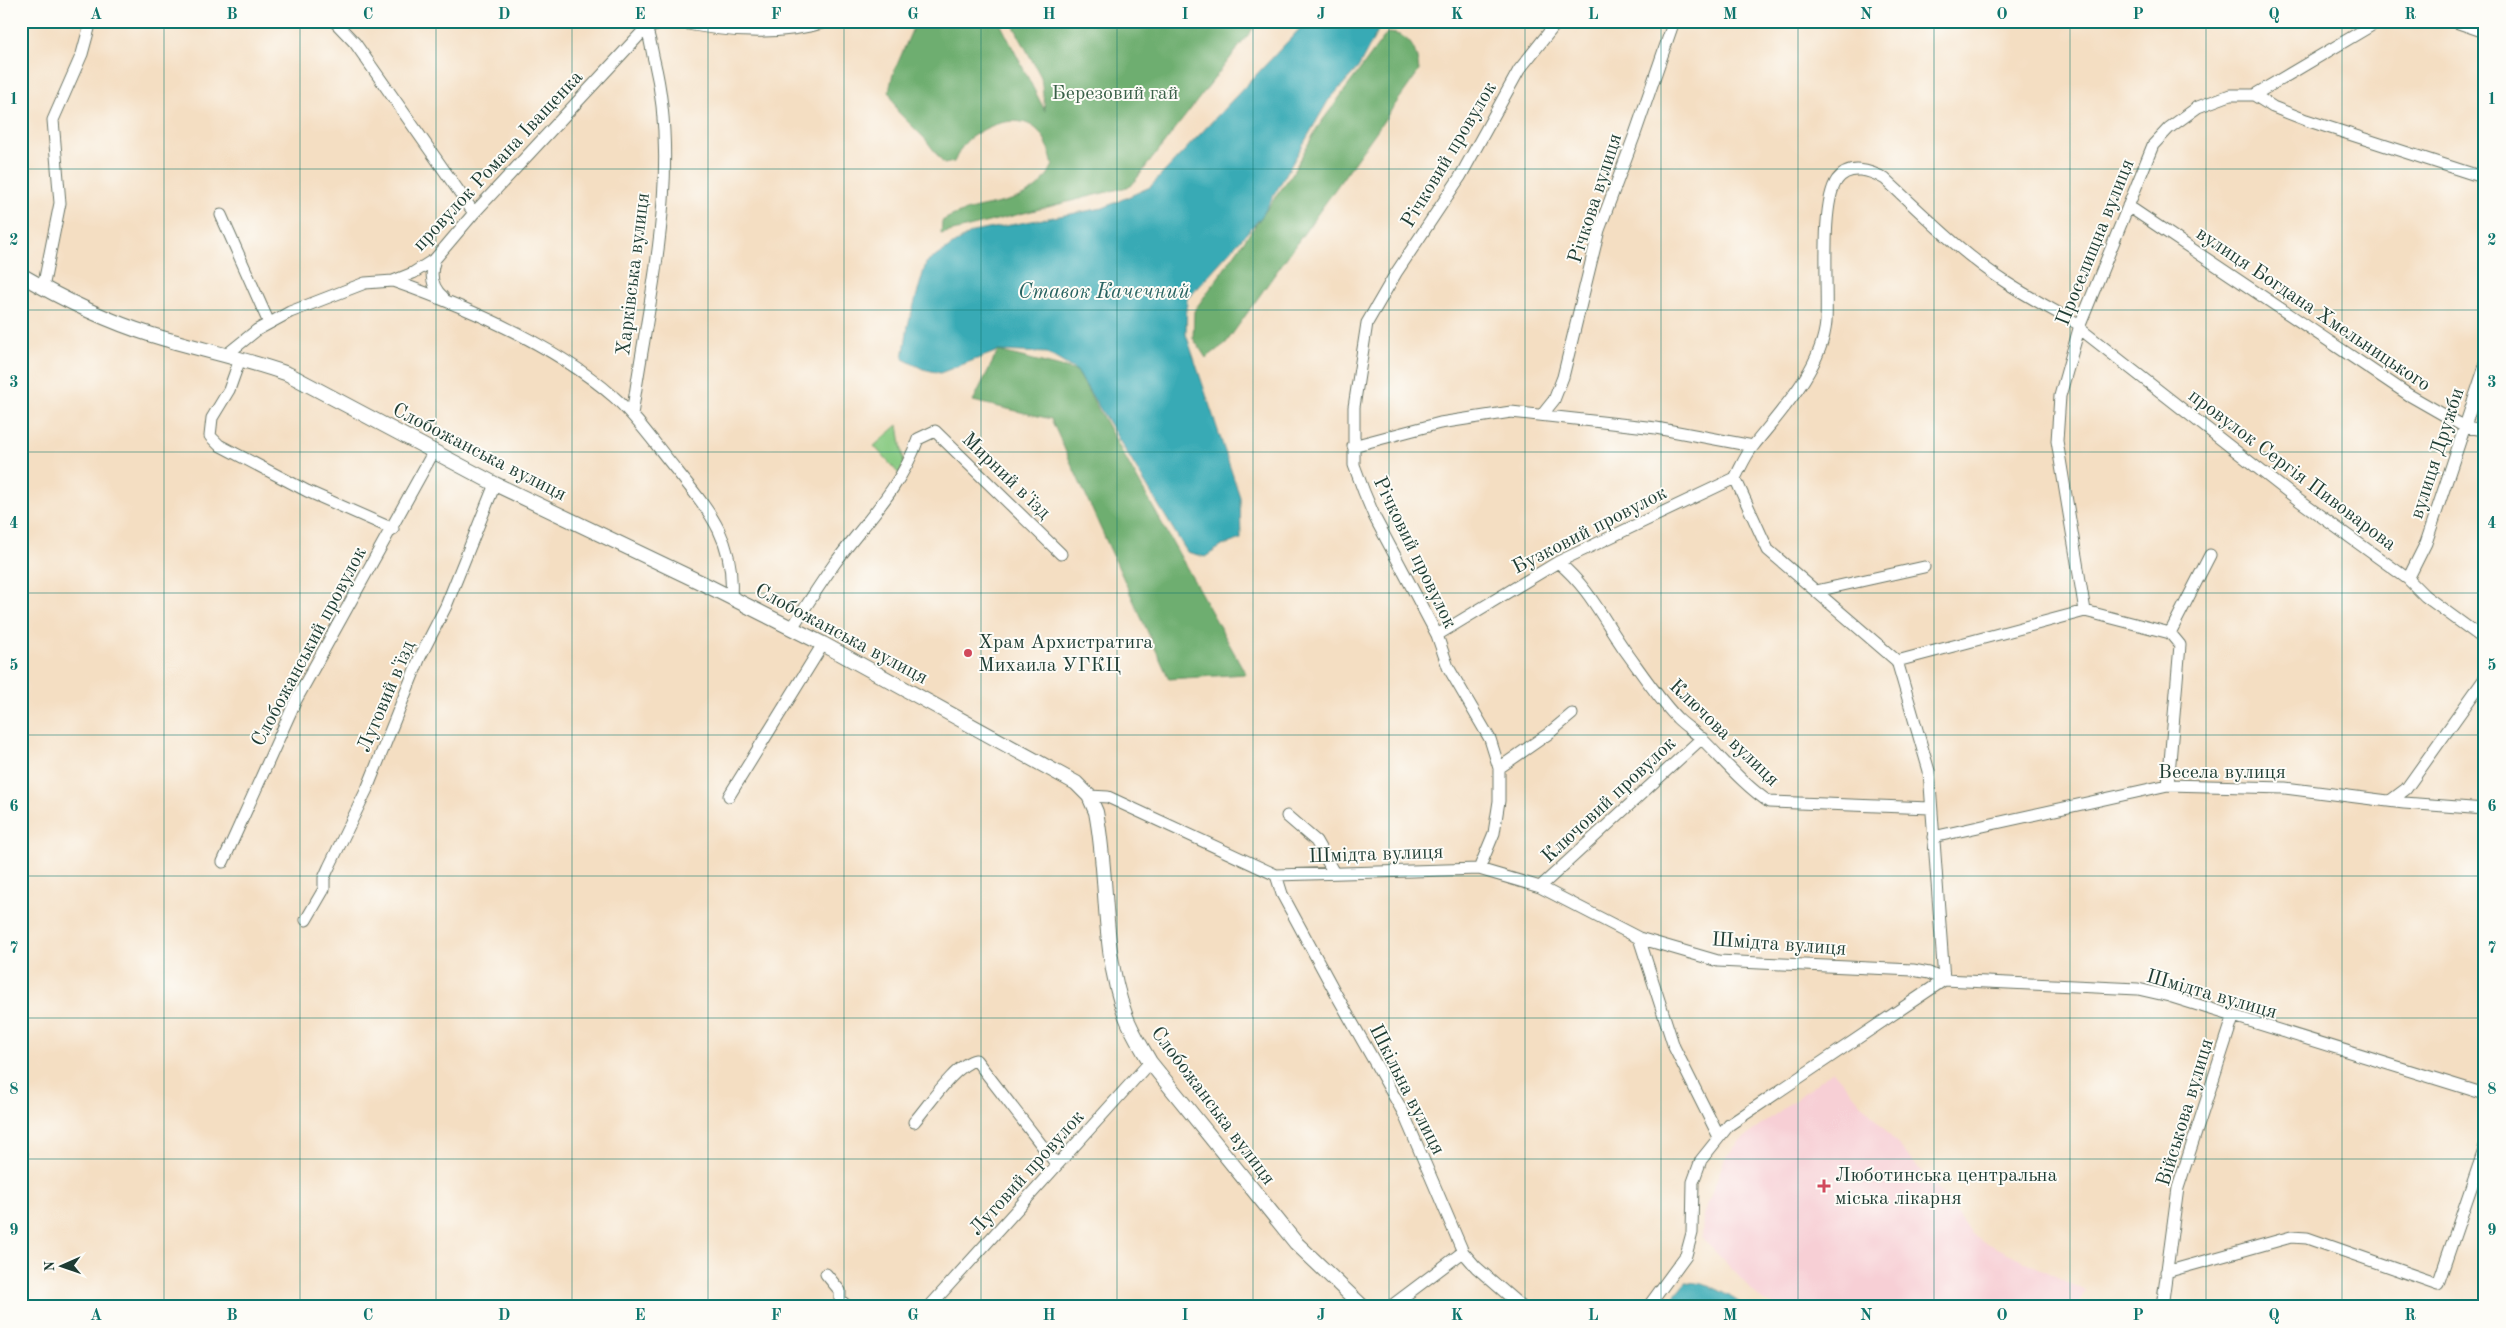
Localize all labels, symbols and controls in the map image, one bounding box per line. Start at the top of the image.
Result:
text: A [90,7,102,23]
text: B [226,7,238,23]
text: C [363,7,373,23]
text: D [498,7,510,23]
text: E [634,7,646,23]
text: F [771,7,782,23]
text: G [907,7,919,23]
text: H [1042,7,1056,23]
text: I [1181,7,1189,23]
text: J [1317,7,1326,23]
text: K [1451,7,1463,23]
text: L [1588,7,1599,23]
text: M [1723,7,1737,23]
text: N [1860,7,1873,23]
text: O [1996,7,2008,23]
text: P [2132,7,2144,23]
text: Q [2268,7,2280,23]
text: R [2404,7,2416,23]
street label: провулок Романа Іващенка [410,67,587,256]
street label: Річковий провулок [1398,79,1501,231]
park label: Березовий гай [1052,84,1178,104]
text: 1 [9,92,19,108]
text: 1 [2487,92,2497,108]
street label: Річкова вулиця [1565,131,1626,266]
street label: Проселищна вулиця [2053,157,2138,329]
street label: Харківська вулиця [614,192,654,357]
street label: вулиця Богдана Хмельницького [2192,224,2434,396]
text: 2 [9,233,19,249]
text: 2 [2487,233,2497,249]
water label: Ставок Качечний [1018,282,1190,303]
text: 3 [9,375,19,391]
text: 3 [2487,375,2497,391]
street label: провулок Сергія Пивоварова [2184,386,2399,555]
street label: вулиця Дружби [2407,386,2469,522]
street label: Слобожанська вулиця [389,400,569,505]
street label: Мирний в'їзд [957,429,1054,524]
street label: Річковий провулок [1369,474,1460,632]
street label: Бузковий провулок [1509,483,1670,578]
text: 4 [9,516,19,532]
text: 4 [2487,516,2497,532]
street label: Слобожанський провулок [249,544,371,750]
street label: Слобожанська вулиця [751,581,931,689]
place label: Храм Архистратига Михаила УГКЦ [978,633,1153,676]
street label: Луговий в'їзд [354,638,419,755]
marker: Храм Архистратига Михаила УГКЦ [962,647,974,659]
text: 5 [9,658,19,674]
text: 5 [2487,658,2497,674]
street label: Ключова вулиця [1665,676,1782,791]
street label: Ключовий провулок [1539,734,1680,867]
street label: Весела вулиця [2158,763,2286,783]
text: 6 [9,799,19,815]
text: 6 [2487,799,2497,815]
street label: Шмідта вулиця [1308,843,1444,867]
street label: Шмідта вулиця [1711,930,1847,960]
text: 7 [9,941,19,957]
text: 7 [2487,941,2497,957]
street label: Шмідта вулиця [2144,967,2279,1023]
street label: Шкільна вулиця [1365,1021,1448,1158]
street label: Слобожанська вулиця [1147,1023,1278,1189]
street label: Військова вулиця [2154,1036,2218,1189]
text: 8 [9,1082,19,1098]
text: 8 [2487,1082,2497,1098]
street label: Луговий провулок [966,1107,1089,1240]
place label: Люботинська центральна міська лікарня [1835,1166,2057,1209]
marker: Люботинська центральна міська лікарня [1817,1179,1831,1193]
text: 9 [9,1223,19,1239]
text: 9 [2487,1223,2497,1239]
north arrow [38,1240,88,1290]
text: N [43,1261,57,1272]
text: A [90,1308,102,1324]
text: B [226,1308,238,1324]
text: C [363,1308,373,1324]
text: D [498,1308,510,1324]
text: E [634,1308,646,1324]
text: F [771,1308,782,1324]
text: G [907,1308,919,1324]
text: H [1042,1308,1056,1324]
text: I [1181,1308,1189,1324]
text: J [1317,1308,1326,1324]
text: K [1451,1308,1463,1324]
text: L [1588,1308,1599,1324]
text: M [1723,1308,1737,1324]
text: N [1860,1308,1873,1324]
text: O [1996,1308,2008,1324]
text: P [2132,1308,2144,1324]
text: Q [2268,1308,2280,1324]
text: R [2404,1308,2416,1324]

